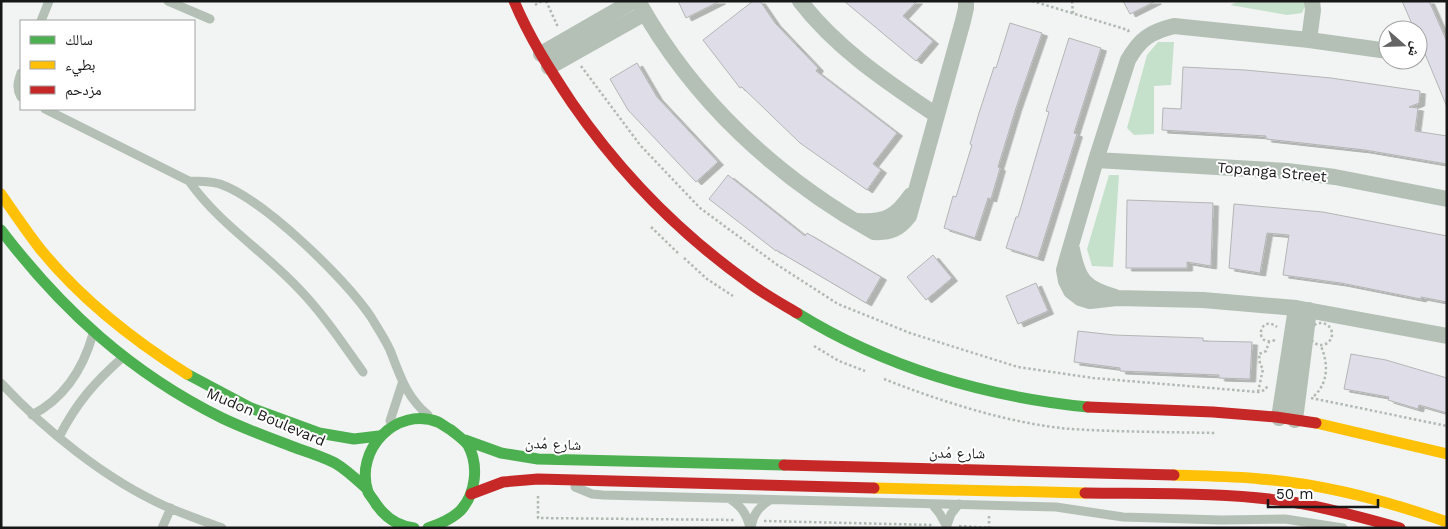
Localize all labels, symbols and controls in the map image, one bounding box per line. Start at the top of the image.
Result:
legend [20,20,195,110]
north arrow [1378,20,1428,70]
text: سالك [65,31,93,49]
text: ش [1404,39,1425,59]
text: بطيء [65,56,95,77]
text: مزدحم [65,81,102,100]
street label: Topanga Street [1216,158,1328,186]
street label: Mudon Boulevard [204,384,328,450]
street label: شارع مُدن [524,434,582,455]
street label: شارع مُدن [929,444,985,463]
scale bar [1268,476,1378,508]
text: 50 m [1276,485,1313,503]

